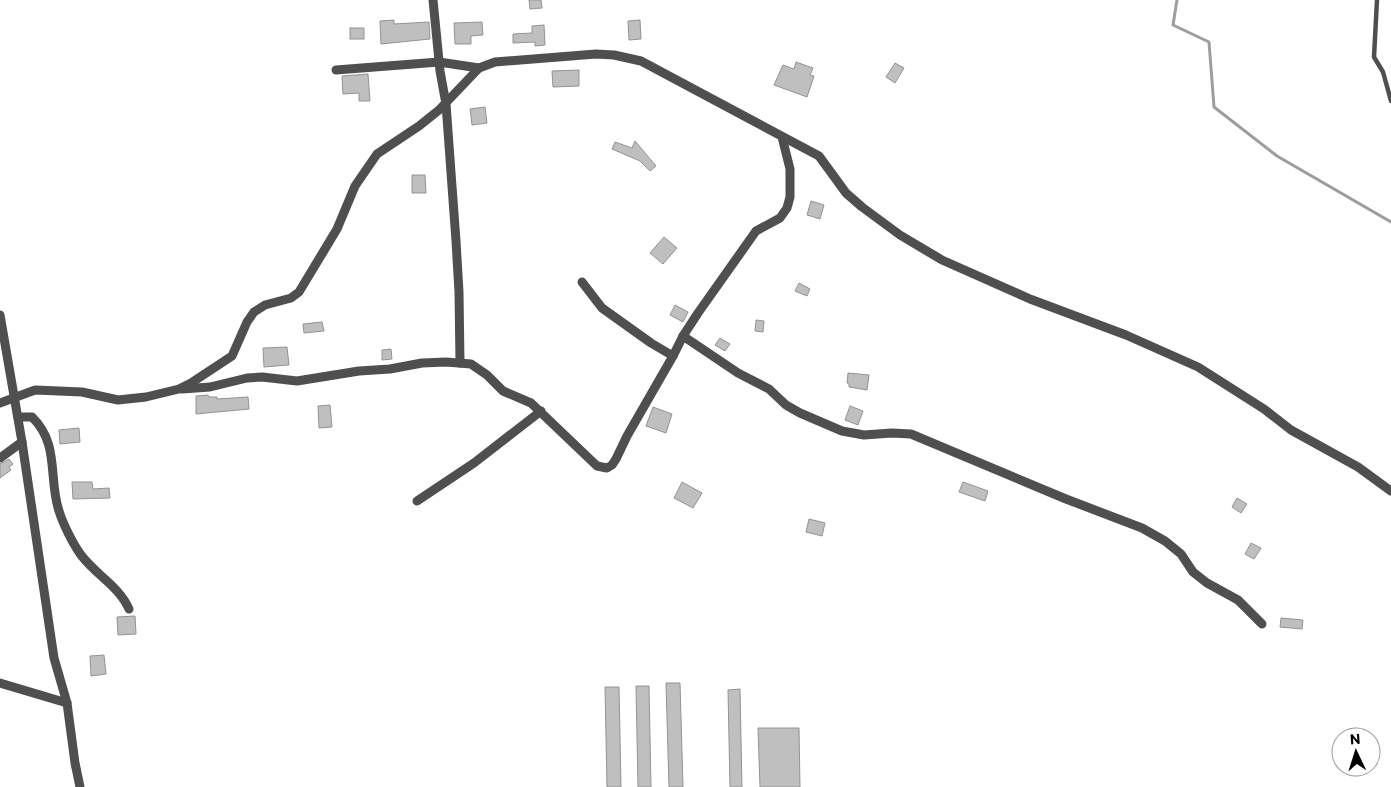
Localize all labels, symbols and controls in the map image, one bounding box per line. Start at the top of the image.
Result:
north arrow [1331,727,1381,777]
text: N [1349,730,1361,747]

